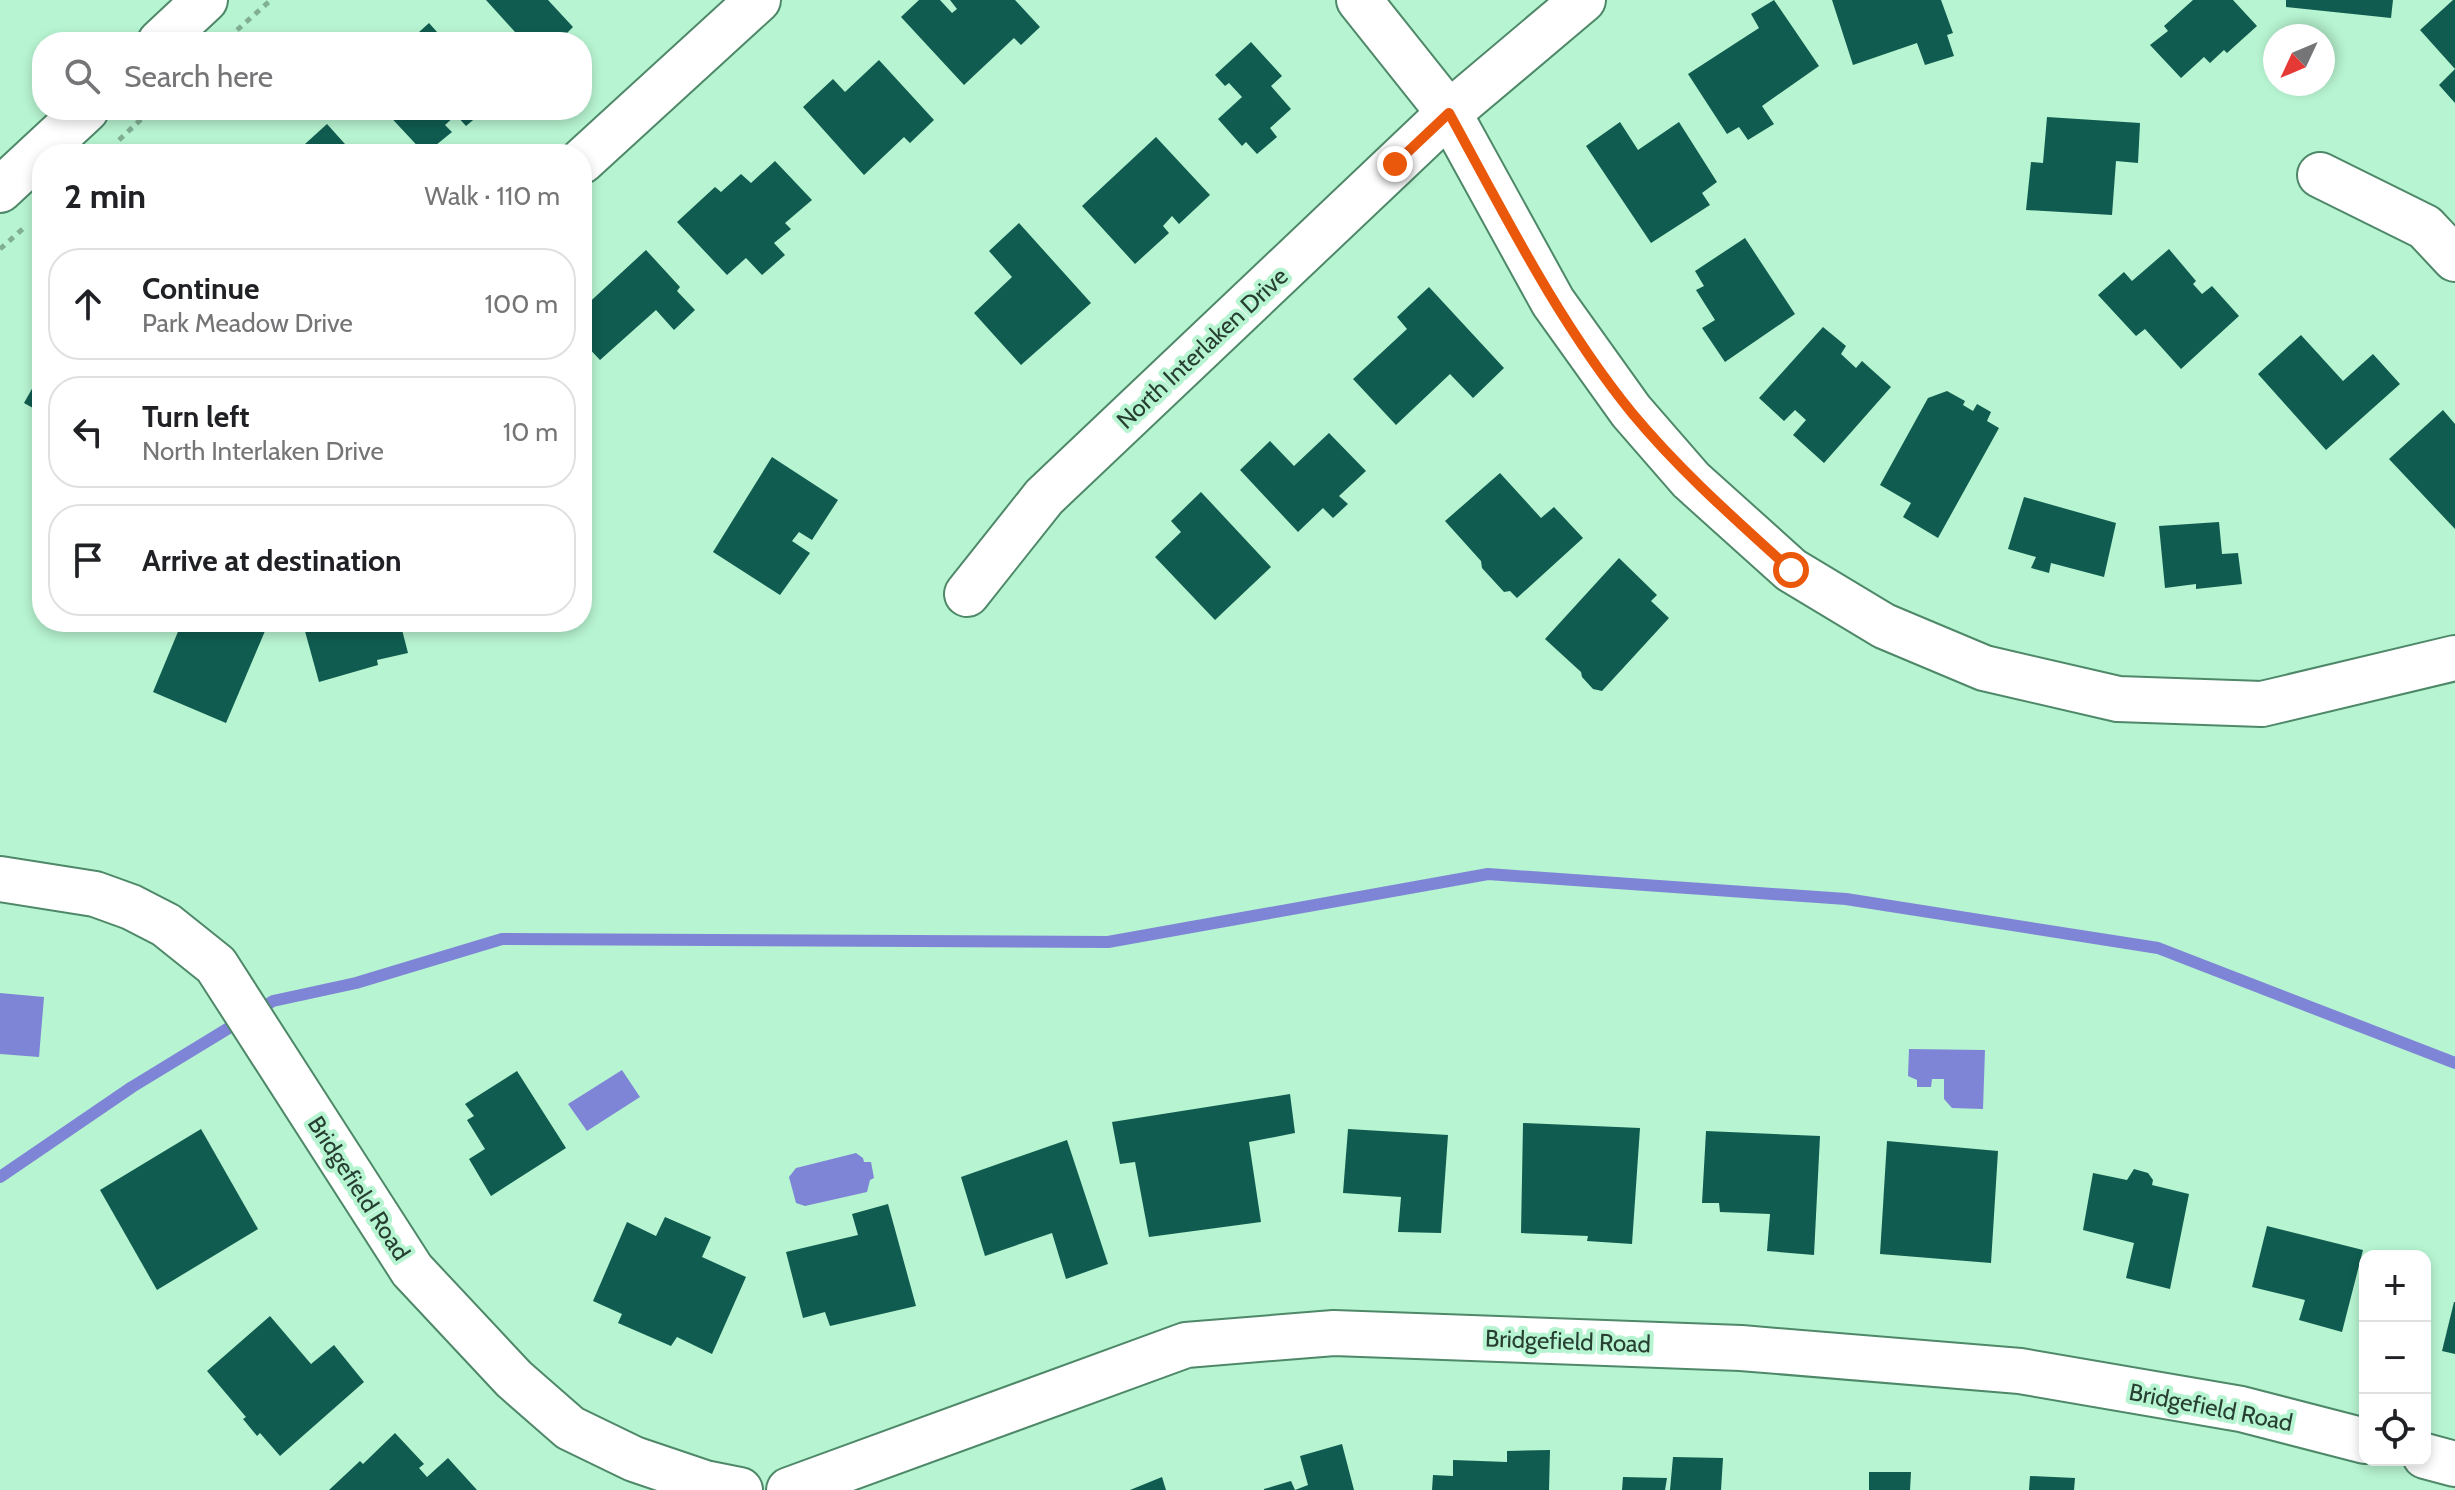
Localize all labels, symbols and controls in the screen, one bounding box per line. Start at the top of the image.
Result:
north arrow [2263,24,2335,96]
search box [32,32,592,120]
icon: search [60,54,104,98]
text: Search here [124,58,273,95]
route end [1377,146,1413,182]
text: 2 min [64,175,146,217]
text: Walk · 110 m [425,180,560,212]
street label: North Interlaken Drive [1110,261,1294,435]
text: Continue [142,270,259,307]
icon: ahead [66,282,110,326]
text: 100 m [485,288,558,320]
text: Park Meadow Drive [142,307,353,339]
text: Turn left [142,398,250,435]
icon: left [66,410,110,454]
text: 10 m [503,416,558,448]
text: North Interlaken Drive [142,435,384,467]
icon: arrive [66,538,110,582]
text: Arrive at destination [142,542,402,579]
route start [1773,552,1809,588]
street label: Bridgefield Road [302,1110,416,1266]
map controls [2359,1250,2431,1466]
button: + [2359,1250,2431,1322]
button: − [2359,1322,2431,1394]
street label: Bridgefield Road [1485,1324,1651,1358]
street label: Bridgefield Road [2127,1377,2295,1437]
button: locate [2359,1394,2431,1466]

